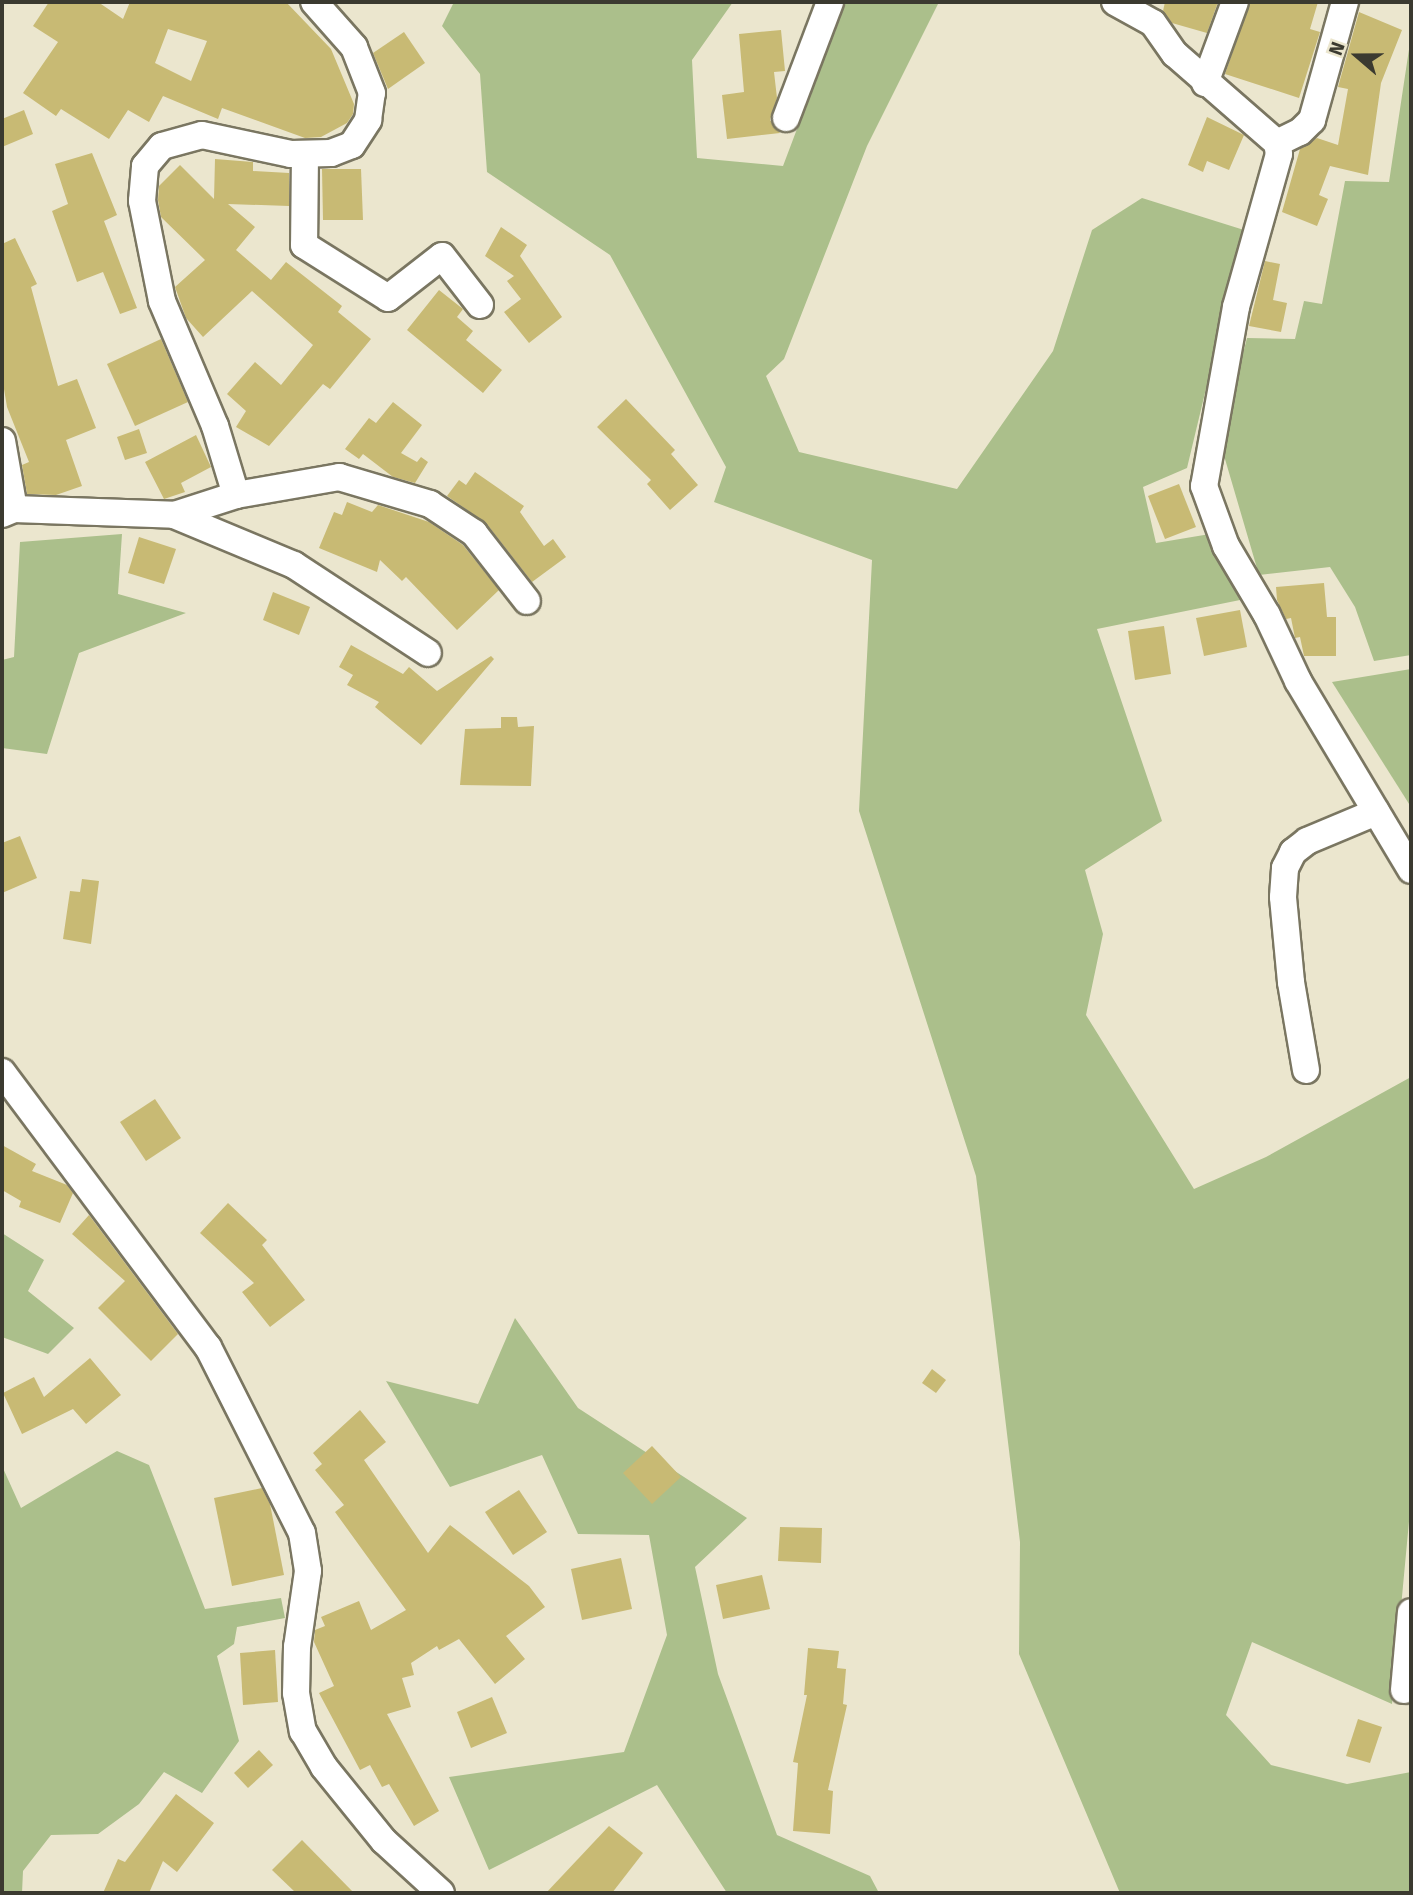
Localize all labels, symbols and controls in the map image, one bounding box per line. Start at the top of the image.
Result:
north arrow [1322,21,1392,91]
text: N [1324,39,1350,59]

